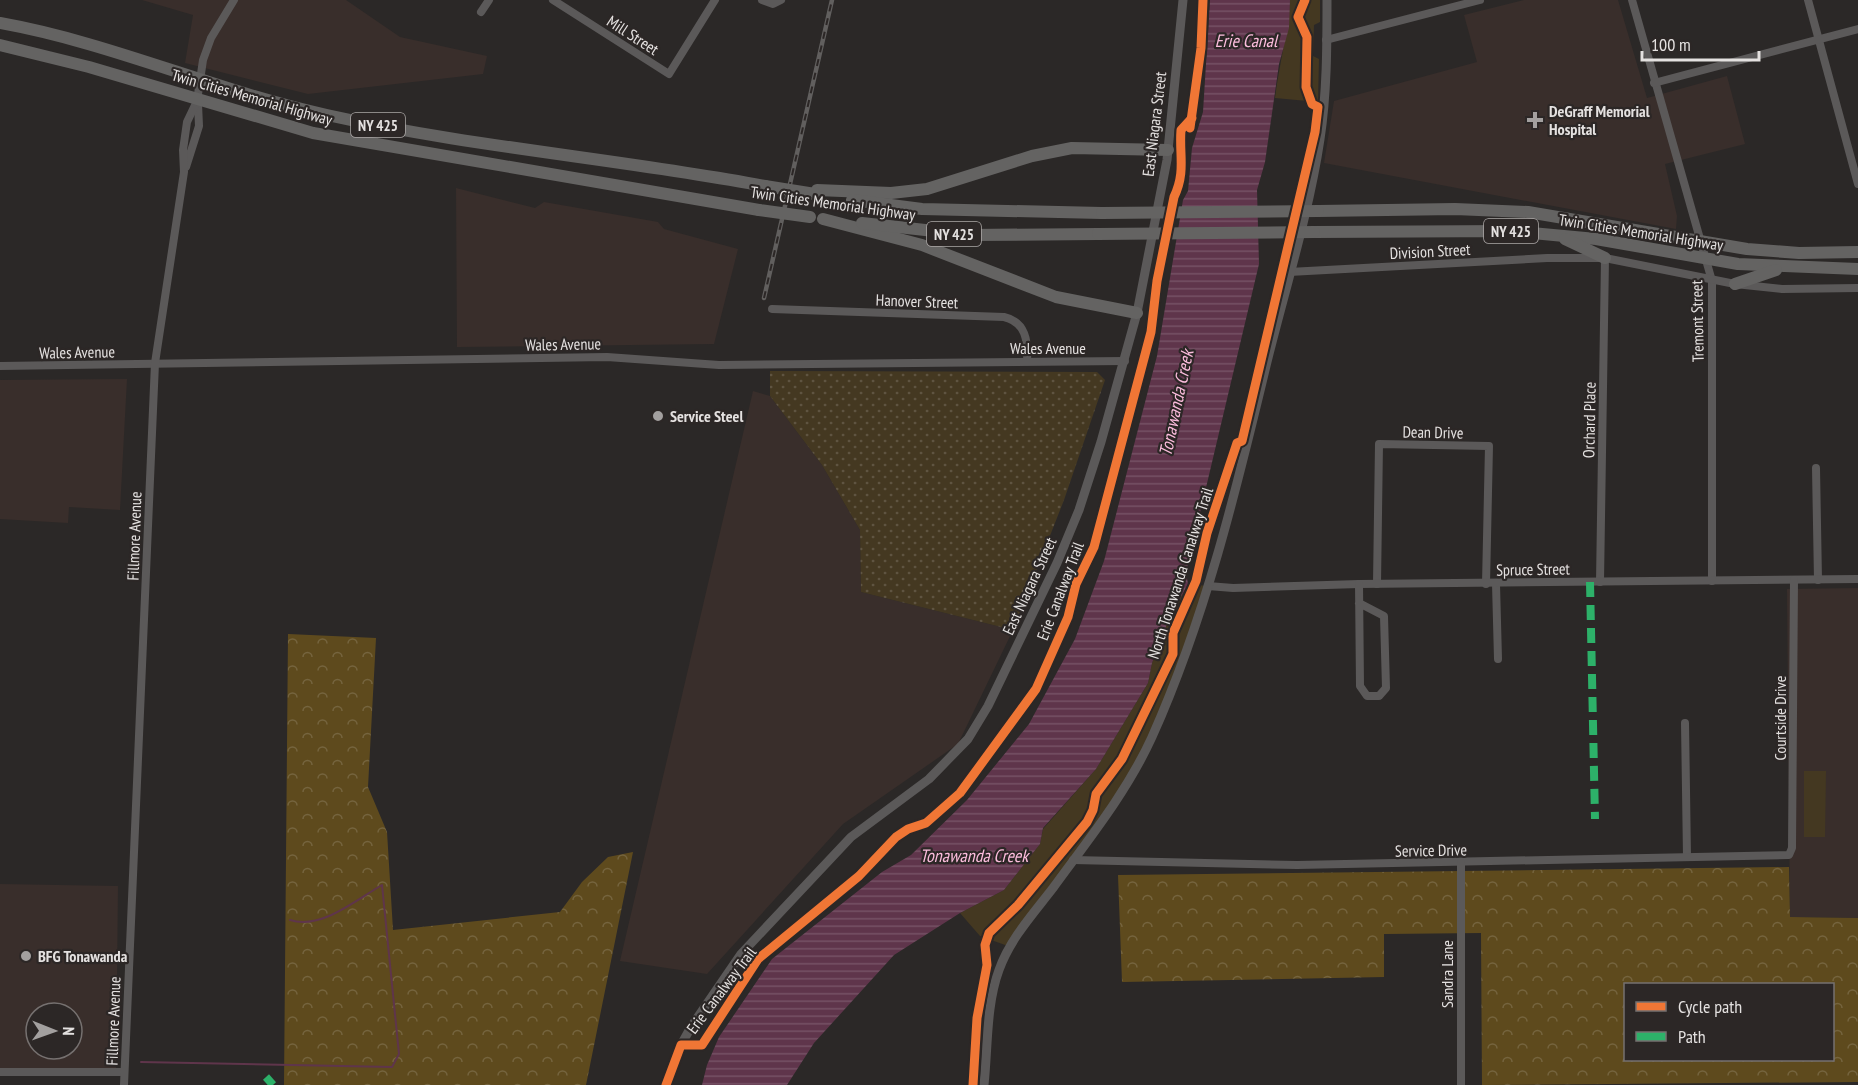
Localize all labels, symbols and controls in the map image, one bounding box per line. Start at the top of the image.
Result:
street label: Mill Street [603,11,663,59]
scale bar [1642,24,1759,62]
water label: Erie Canal [1215,29,1279,52]
text: 100 m [1651,33,1691,56]
street label: Twin Cities Memorial Highway [169,64,335,130]
street label: East Niagara Street [1138,70,1170,178]
place label: DeGraff Memorial Hospital [1549,101,1650,139]
marker: DeGraff Memorial Hospital [1526,111,1544,129]
road number: NY 425 [351,113,405,137]
street label: Twin Cities Memorial Highway [749,182,917,224]
street label: Twin Cities Memorial Highway [1557,209,1725,255]
road number: NY 425 [1484,219,1538,243]
road number: NY 425 [927,222,981,246]
street label: Division Street [1389,239,1472,263]
street label: Tremont Street [1686,279,1708,362]
street label: Hanover Street [875,290,959,312]
street label: Wales Avenue [525,333,601,355]
street label: Wales Avenue [1010,338,1086,358]
street label: Wales Avenue [39,341,115,363]
water label: Tonawanda Creek [1153,346,1199,458]
street label: Orchard Place [1578,382,1600,458]
place label: Service Steel [670,406,743,426]
marker: Service Steel [651,409,665,423]
street label: Dean Drive [1402,421,1464,443]
street label: North Tonawanda Canalway Trail [1143,485,1217,661]
street label: Fillmore Avenue [122,491,146,581]
street label: East Niagara Street [998,533,1061,638]
street label: Erie Canalway Trail [1032,539,1088,643]
street label: Spruce Street [1496,558,1571,580]
street label: Courtside Drive [1770,676,1790,760]
street label: Service Drive [1395,839,1467,861]
water label: Tonawanda Creek [920,844,1030,867]
street label: Sandra Lane [1437,940,1457,1008]
street label: Erie Canalway Trail [682,942,760,1037]
place label: BFG Tonawanda [38,946,128,966]
marker: BFG Tonawanda [19,949,33,963]
street label: Fillmore Avenue [101,976,125,1066]
legend [1624,983,1834,1061]
text: Cycle path [1678,995,1742,1018]
north arrow [24,1001,84,1061]
text: Path [1678,1025,1706,1048]
text: N [59,1027,79,1036]

